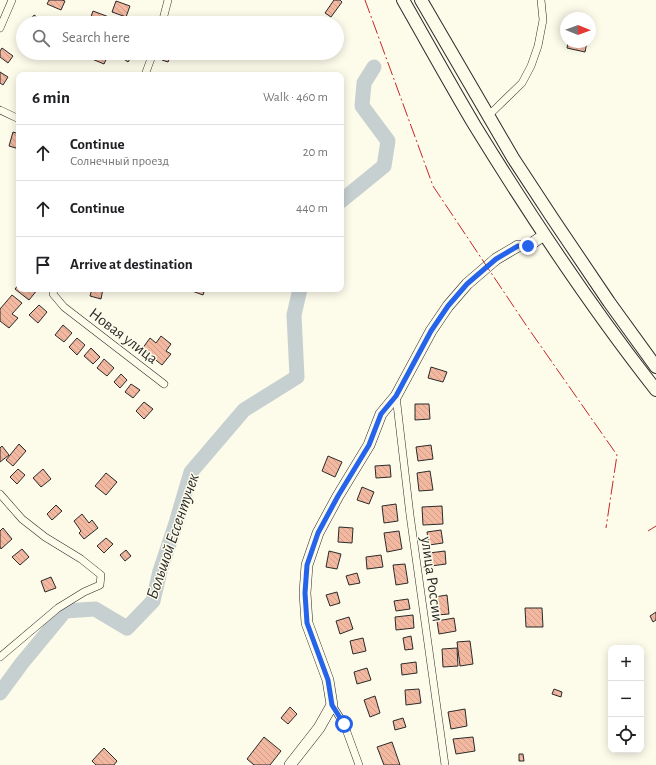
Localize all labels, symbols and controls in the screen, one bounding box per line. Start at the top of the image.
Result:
north arrow [560,12,596,48]
search box [16,16,344,60]
icon: search [30,27,52,49]
text: Search here [62,30,130,45]
text: 6 min [32,89,70,106]
text: Walk · 460 m [263,91,328,104]
text: Continue [70,137,125,152]
icon: ahead [32,142,54,164]
text: 20 m [303,146,328,159]
text: Солнечный проезд [70,155,169,168]
icon: ahead [32,198,54,220]
text: Continue [70,201,125,216]
text: 440 m [296,202,328,215]
route end [519,237,537,255]
icon: arrive [32,254,54,276]
text: Arrive at destination [70,257,193,272]
street label: Новая улица [85,305,161,367]
water label: Большой Ессентучек [143,470,202,601]
street label: улица России [417,534,446,623]
map controls [608,645,644,753]
button: + [608,645,644,681]
button: − [608,681,644,717]
route start [335,715,353,733]
button: locate [608,717,644,753]

